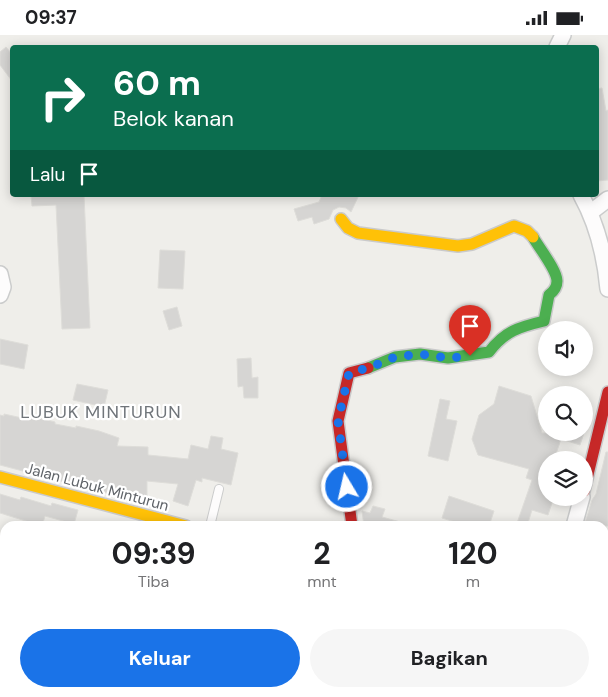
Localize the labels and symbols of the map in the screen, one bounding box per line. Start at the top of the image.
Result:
pin [449,305,491,356]
district label: LUBUK MINTURUN [20,400,182,424]
street label: Jalan Lubuk Minturun [23,458,171,516]
position arrow [320,460,372,512]

